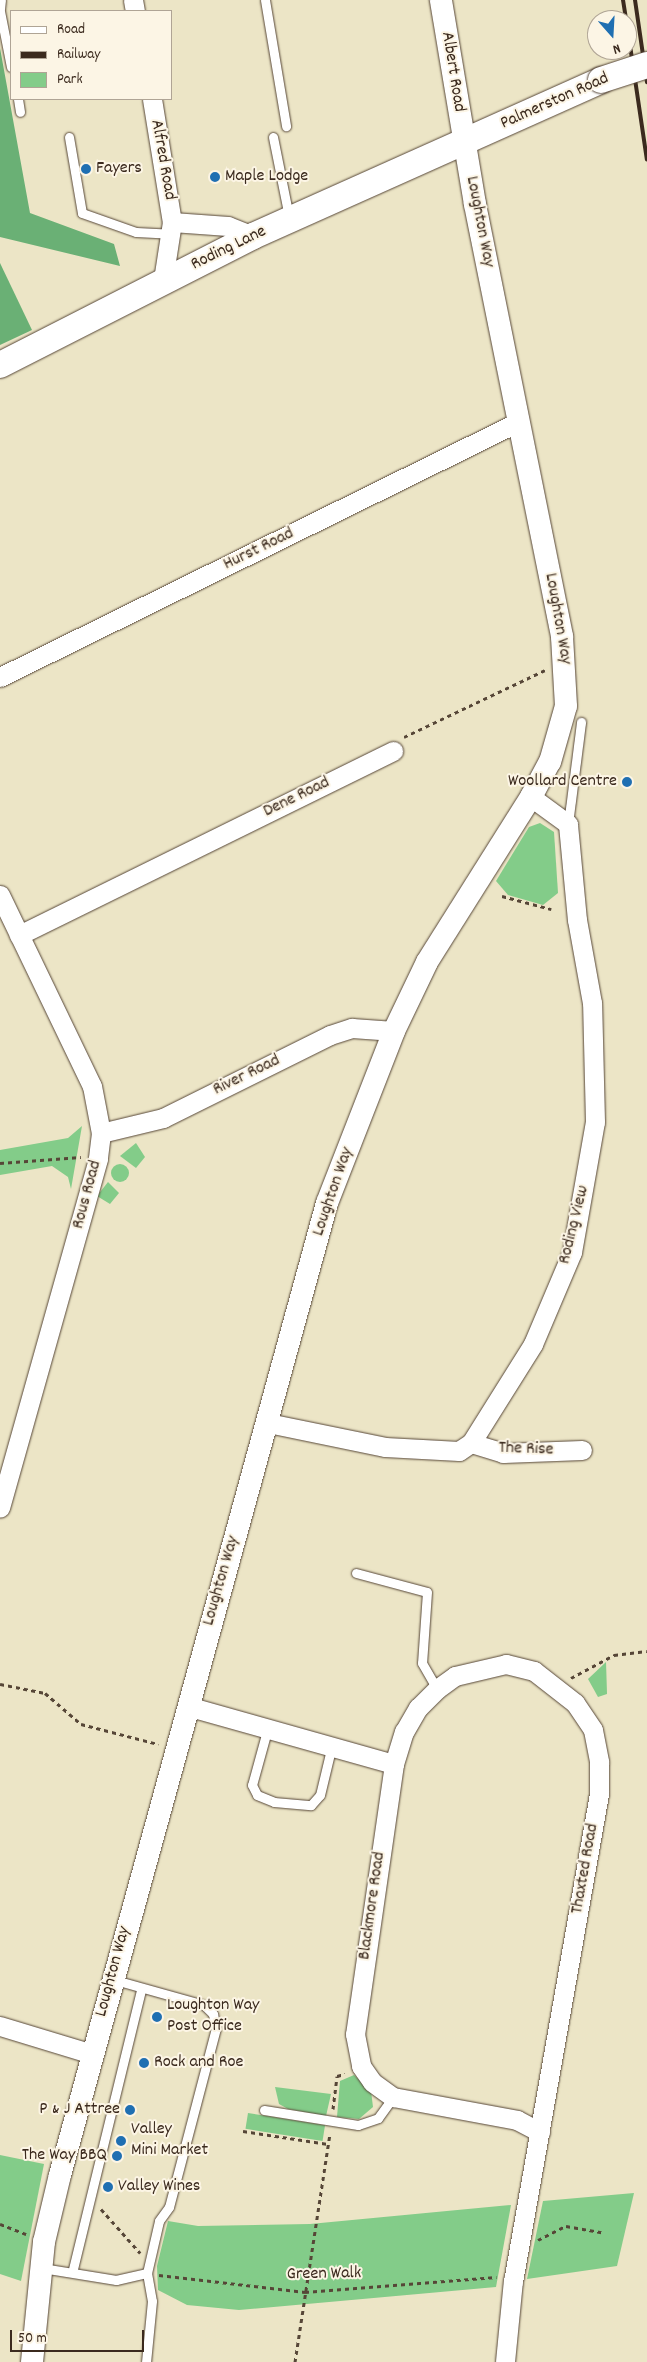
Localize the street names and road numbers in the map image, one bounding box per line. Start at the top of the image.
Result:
street label: Albert Road [435,30,469,114]
street label: Palmerston Road [498,69,612,135]
street label: Alfred Road [144,118,180,202]
street label: Loughton Way [460,175,498,269]
street label: Roding Lane [188,222,270,276]
street label: Hurst Road [220,524,298,576]
street label: Loughton Way [538,572,576,666]
street label: Dene Road [260,773,334,823]
street label: River Road [210,1051,284,1101]
street label: Loughton Way [309,1145,359,1239]
street label: Rous Road [69,1158,107,1232]
street label: Roding View [555,1183,595,1267]
street label: The Rise [498,1438,554,1462]
street label: Loughton Way [199,1534,245,1628]
street label: Thaxted Road [567,1822,605,1916]
street label: Blackmore Road [355,1851,391,1961]
street label: Loughton Way [92,1925,136,2019]
street label: Green Walk [287,2264,361,2286]

